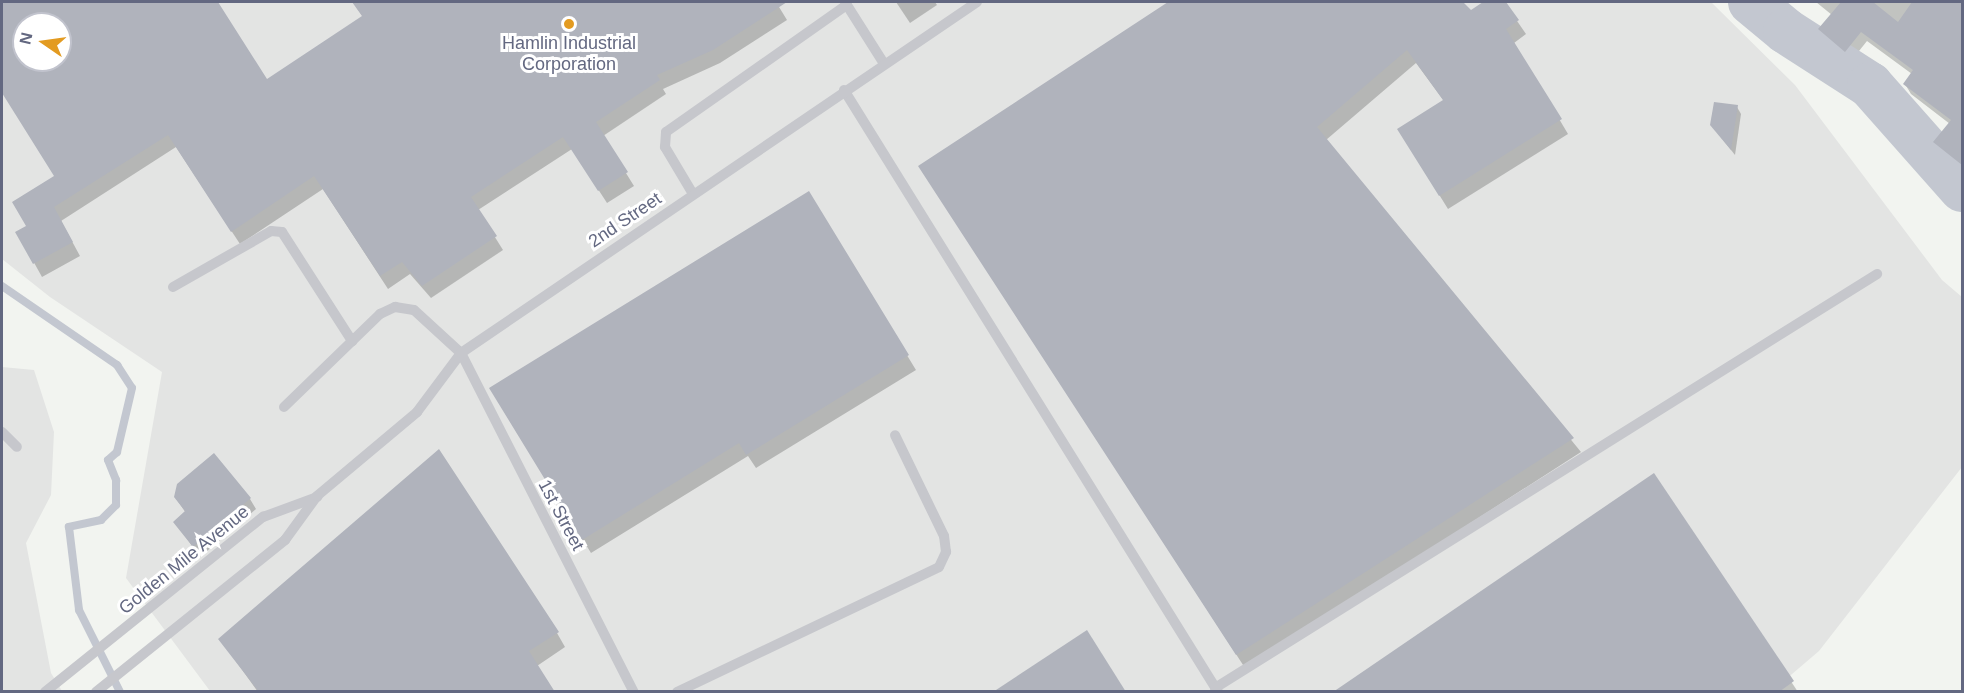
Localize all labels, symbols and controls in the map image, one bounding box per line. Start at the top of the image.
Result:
north arrow [12,12,72,72]
marker: Hamlin Industrial Corporation [562,17,576,31]
text: N [16,31,36,46]
place label: Hamlin Industrial Corporation [502,33,636,76]
street label: 2nd Street [585,188,665,252]
street label: 1st Street [533,476,589,554]
street label: Golden Mile Avenue [114,501,254,619]

